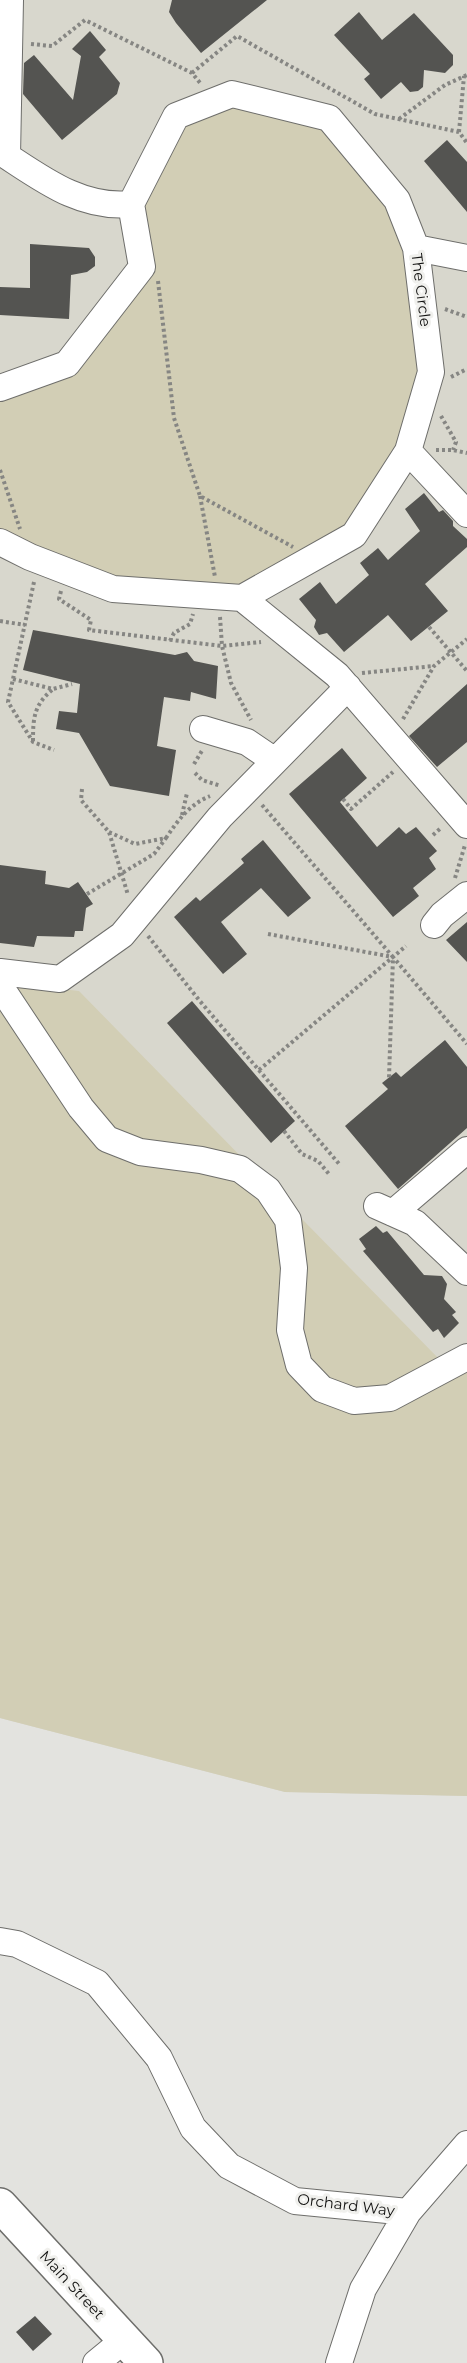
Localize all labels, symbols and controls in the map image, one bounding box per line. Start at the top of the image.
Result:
street label: The Circle [408,252,435,328]
street label: Orchard Way [296,2189,397,2220]
street label: Main Street [36,2246,109,2323]

